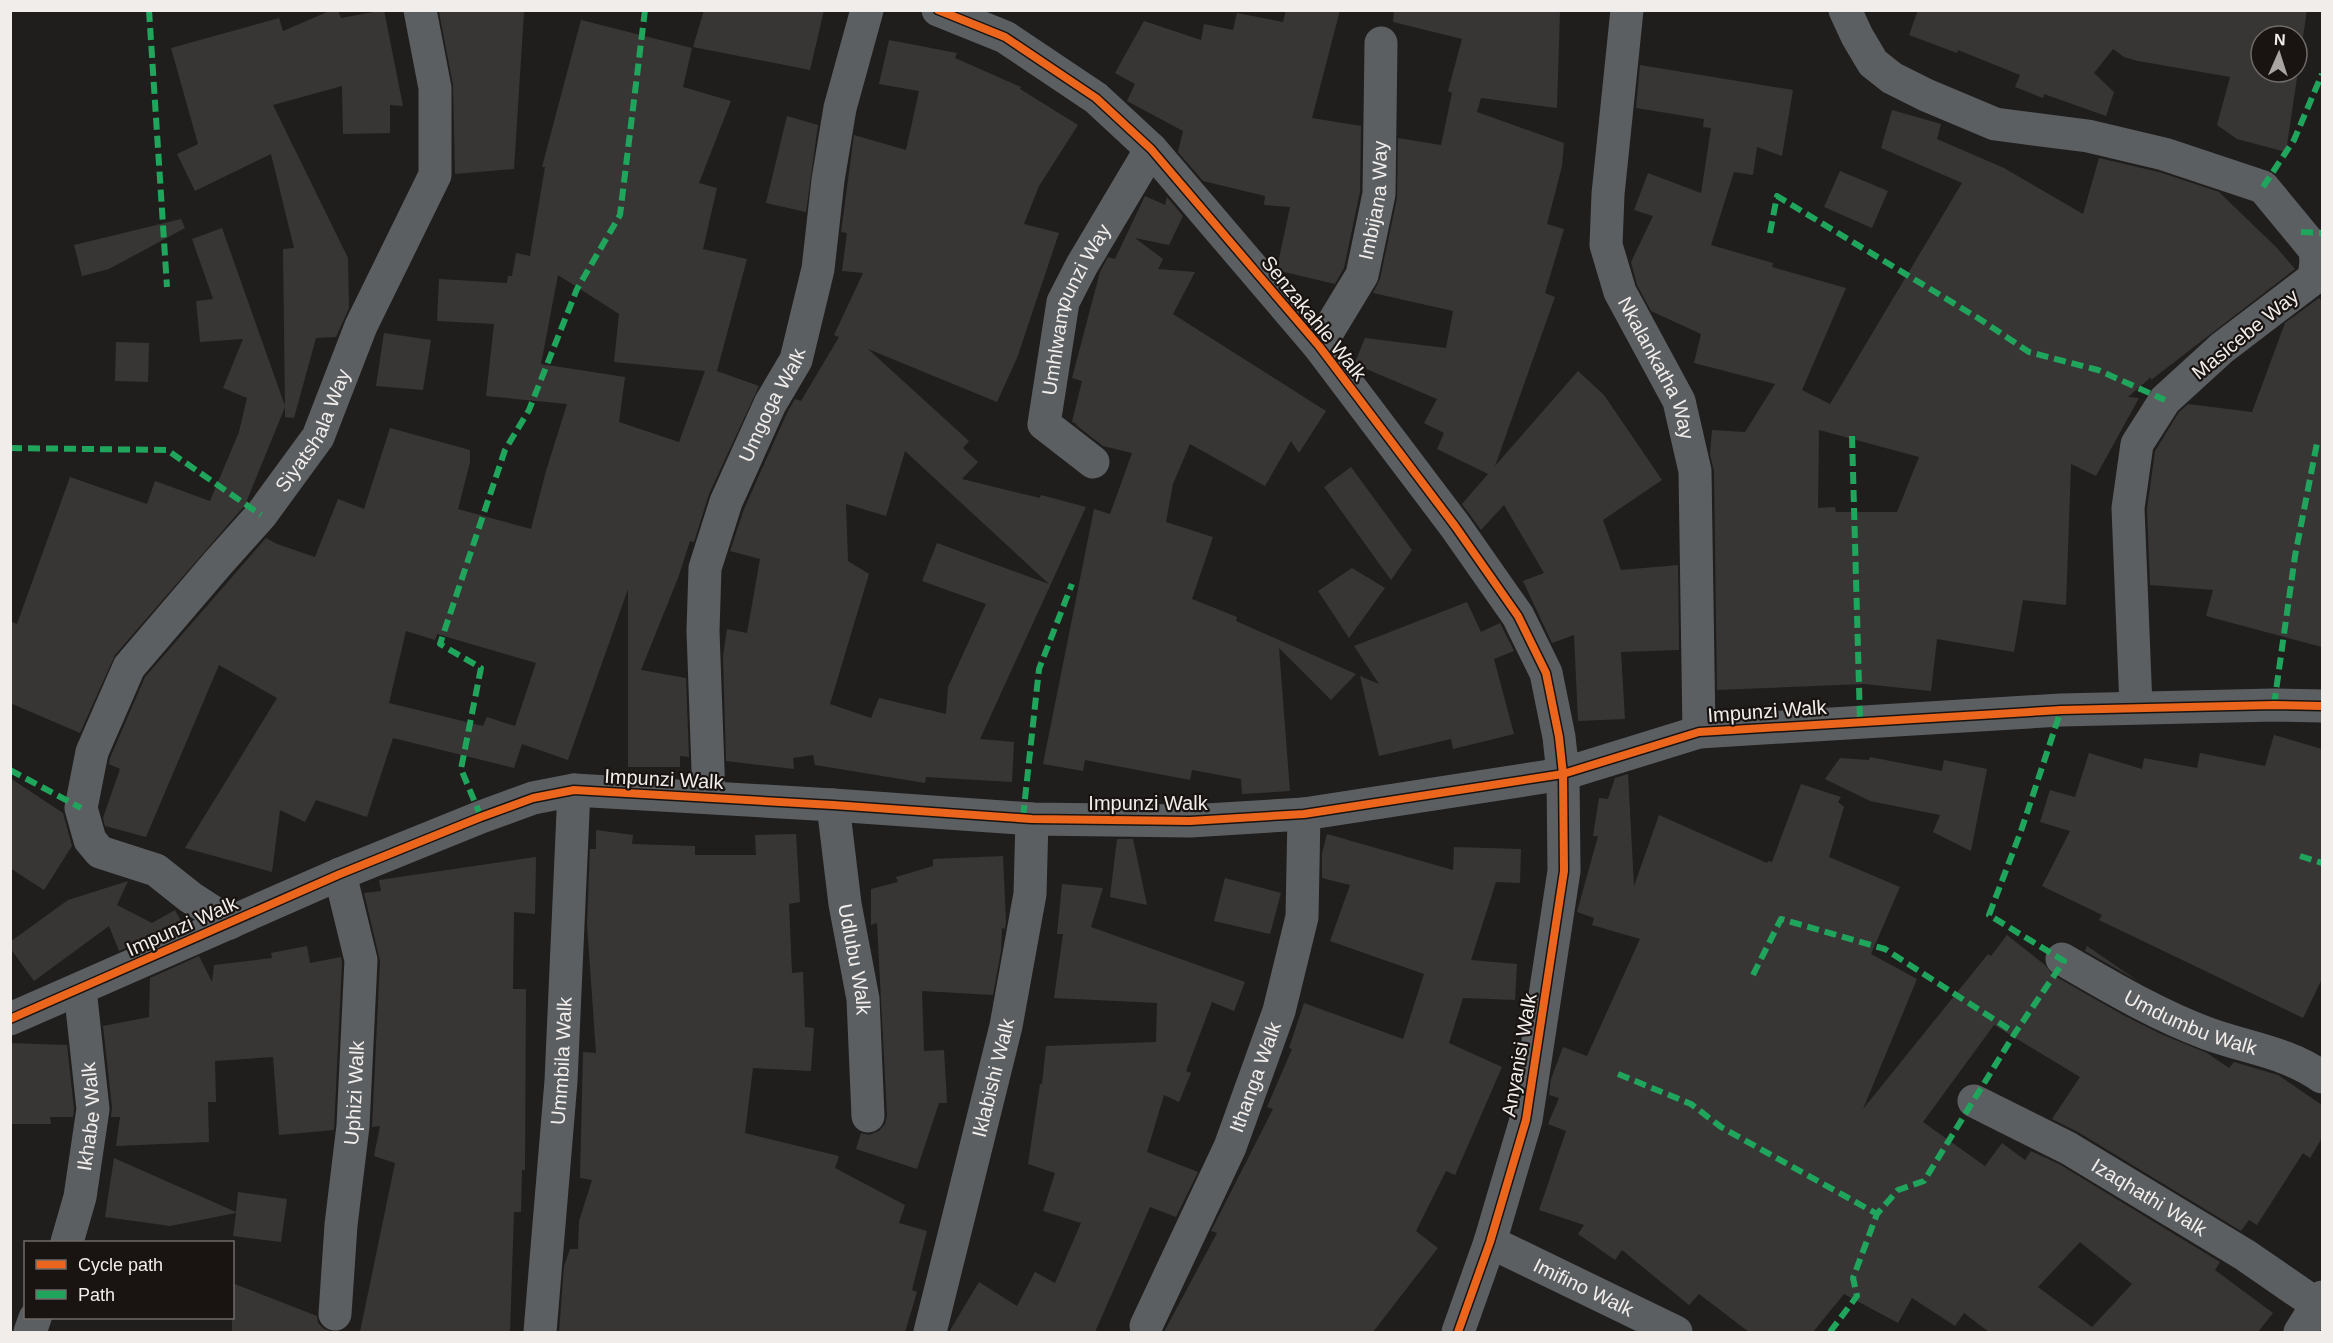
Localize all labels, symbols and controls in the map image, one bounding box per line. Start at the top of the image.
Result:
north arrow [2249,24,2309,84]
text: N [2274,31,2286,48]
street label: Imbijana Way [1354,140,1391,262]
street label: Umhlwampunzi Way [1038,220,1115,397]
street label: Senzakahle Walk [1257,251,1372,385]
street label: Masicebe Way [2187,284,2303,384]
street label: Nkalankatha Way [1614,293,1698,441]
street label: Umgoga Walk [734,345,810,465]
street label: Siyatshala Way [271,366,354,496]
street label: Impunzi Walk [1707,696,1828,726]
street label: Impunzi Walk [604,765,725,793]
street label: Impunzi Walk [1088,792,1209,814]
street label: Impunzi Walk [123,891,242,960]
street label: Udlubu Walk [834,902,875,1016]
street label: Umdumbu Walk [2120,986,2260,1059]
street label: Anyanisi Walk [1497,991,1541,1118]
street label: Ummbila Walk [546,995,576,1126]
street label: Iklabishi Walk [968,1016,1018,1139]
street label: Ithanga Walk [1225,1018,1286,1135]
street label: Uphizi Walk [340,1039,368,1147]
street label: Ikhabe Walk [73,1060,104,1172]
street label: Izaqhathi Walk [2088,1154,2212,1241]
legend [24,1241,234,1319]
street label: Imifino Walk [1530,1254,1638,1321]
text: Cycle path [78,1255,163,1275]
text: Path [78,1285,115,1305]

